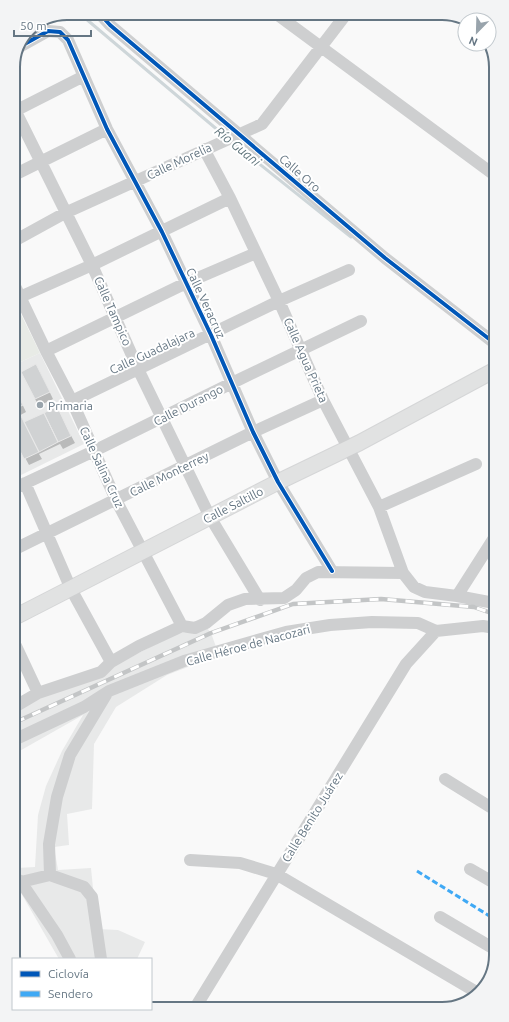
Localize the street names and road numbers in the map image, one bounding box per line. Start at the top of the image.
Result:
street label: Calle Morelia [145,140,213,182]
street label: Calle Oro [277,152,323,194]
street label: Calle Veracruz [184,266,228,341]
street label: Calle Tampico [92,274,134,348]
street label: Calle Agua Prieta [281,315,331,405]
street label: Calle Guadalajara [107,326,197,376]
street label: Calle Durango [151,382,225,428]
street label: Calle Salina Cruz [78,424,127,510]
street label: Calle Monterrey [127,449,211,499]
street label: Calle Saltillo [201,484,265,526]
street label: Calle Héroe de Nacozari [185,622,311,668]
street label: Calle Benito Juárez [279,769,345,864]

